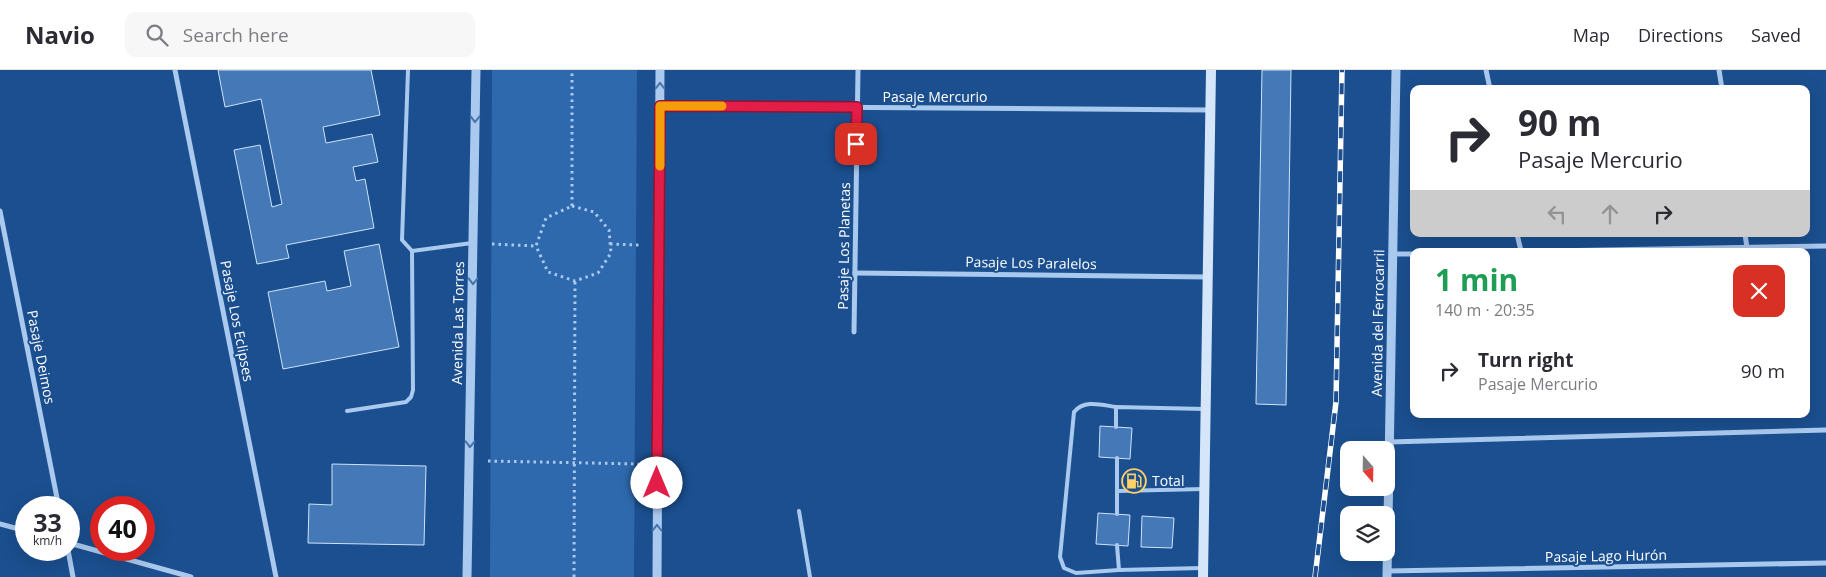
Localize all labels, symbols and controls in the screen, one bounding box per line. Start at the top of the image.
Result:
search box [125,12,475,57]
text: Navio [25,18,95,51]
icon: search [143,21,171,49]
text: Search here [183,22,289,48]
text: Map [1573,23,1610,47]
text: Directions [1638,23,1723,47]
text: Saved [1751,23,1801,47]
one-way arrow [655,82,665,90]
street label: Pasaje Mercurio [883,87,987,106]
text: 90 m [1518,99,1601,146]
icon: right [1435,105,1500,170]
one-way arrow [470,115,480,123]
pin [835,123,877,165]
icon: arrive [842,130,870,158]
text: Pasaje Mercurio [1518,144,1683,174]
street label: Pasaje Los Planetas [833,182,854,310]
icon: left [1543,200,1571,228]
icon: ahead [1596,200,1624,228]
icon: right [1649,200,1677,228]
street label: Avenida del Ferrocarril [1367,249,1388,397]
street label: Pasaje Los Paralelos [965,252,1097,273]
street label: Pasaje Los Eclipses [216,259,259,383]
text: 1 min [1435,259,1518,300]
street label: Avenida Las Torres [447,261,468,385]
button: close [1733,265,1785,317]
one-way arrow [467,277,478,285]
text: 140 m · 20:35 [1435,299,1535,321]
street label: Pasaje Deimos [23,308,60,406]
text: Turn right [1478,347,1573,373]
icon: right [1435,357,1463,385]
text: 90 m [1741,358,1785,384]
text: Pasaje Mercurio [1478,373,1598,395]
one-way arrow [465,440,475,448]
north arrow [1340,441,1395,496]
map controls [1340,441,1395,561]
position arrow [630,456,682,508]
fuel station icon: Total [1121,468,1147,494]
place label: Total [1152,471,1184,490]
speed limit sign: 40 [90,496,155,561]
text: 33 [33,505,62,539]
button: layers [1340,506,1395,561]
one-way arrow [652,524,662,532]
text: km/h [33,532,62,549]
street label: Pasaje Lago Hurón [1545,545,1667,566]

